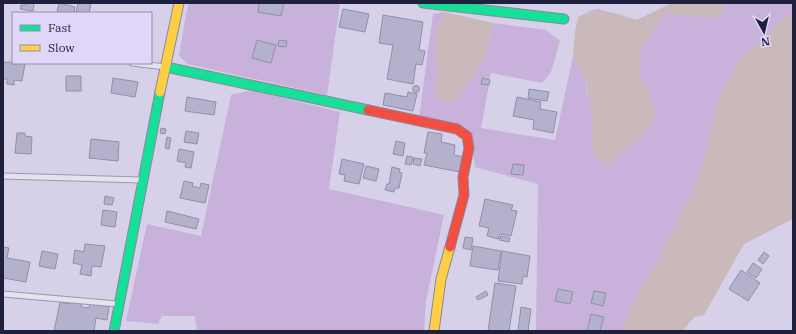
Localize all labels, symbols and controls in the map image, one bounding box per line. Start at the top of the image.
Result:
legend [12,12,152,64]
north arrow [744,12,784,52]
text: Fast [48,20,72,35]
text: N [760,34,771,49]
text: Slow [48,40,75,55]

